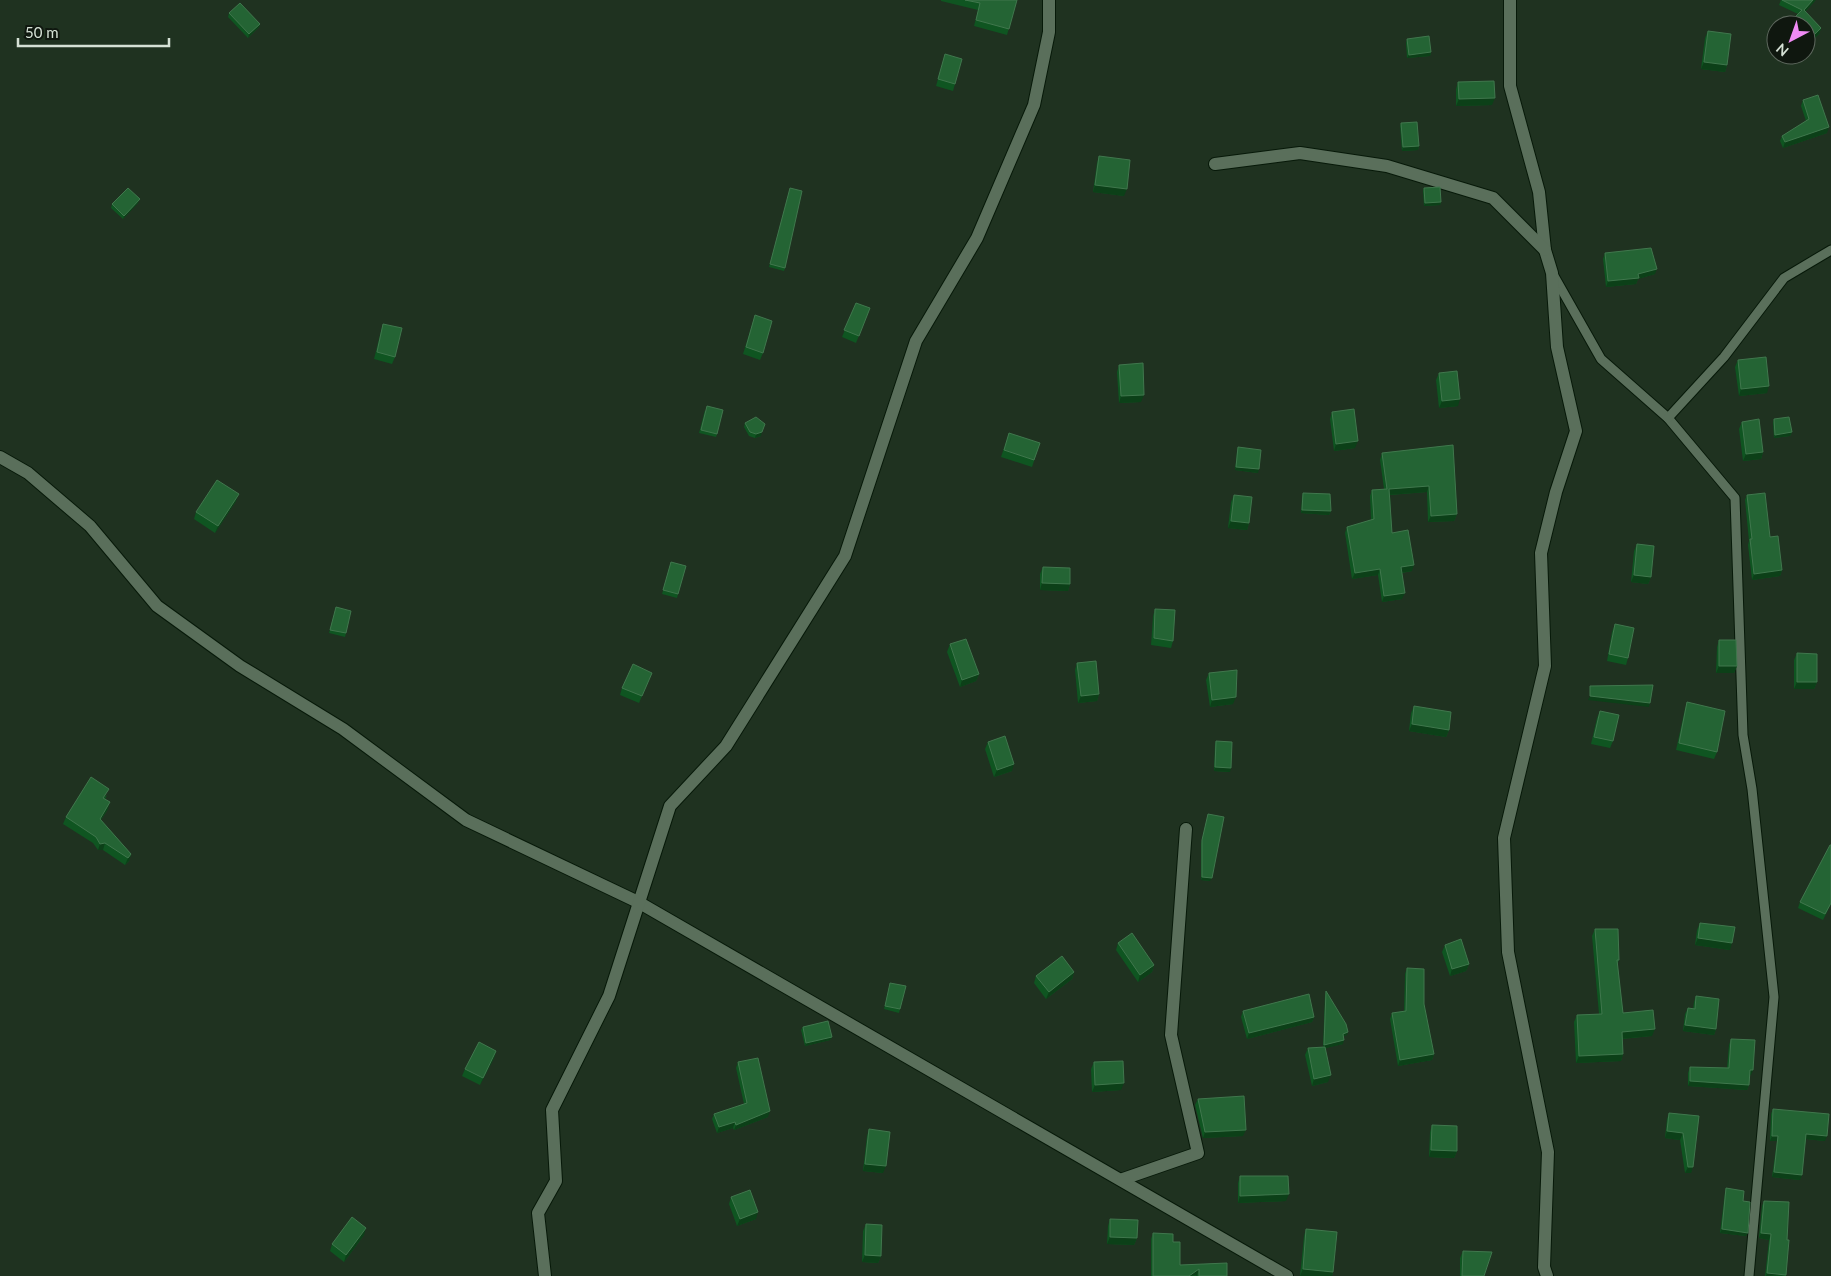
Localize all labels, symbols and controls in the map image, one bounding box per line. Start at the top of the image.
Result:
scale bar [18,15,169,47]
north arrow [1766,15,1816,65]
text: 50 m [25,23,59,41]
text: N [1772,40,1792,60]

